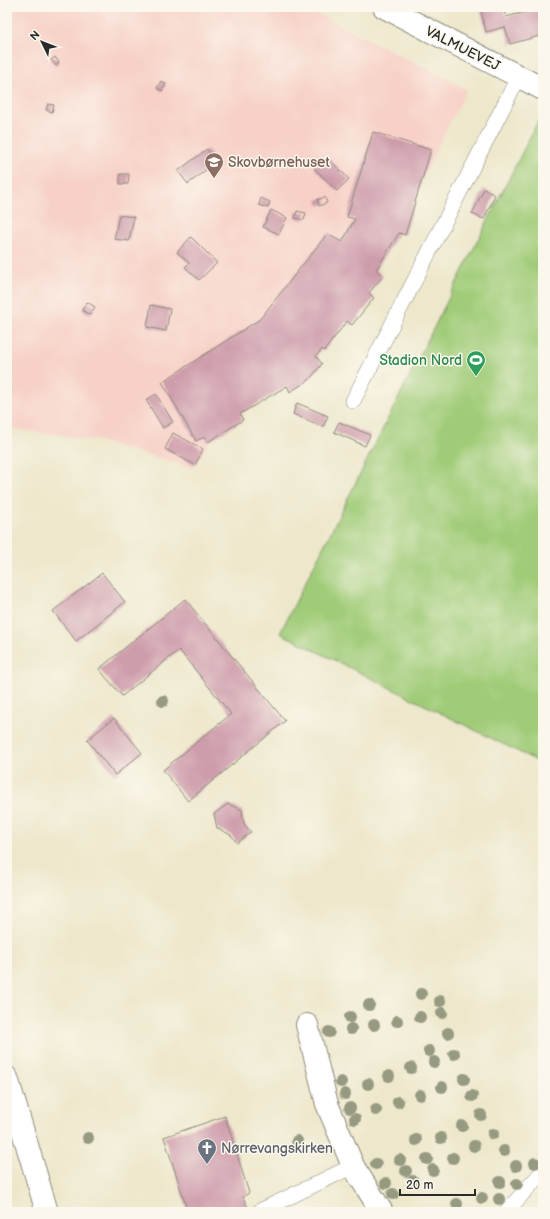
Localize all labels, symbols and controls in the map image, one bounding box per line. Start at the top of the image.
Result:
north arrow [22,22,62,62]
street label: VALMUEVEJ [423,22,503,75]
text: N [27,28,43,43]
school or university icon: Skovbørnehuset [203,151,225,179]
place label: Skovbørnehuset [228,154,330,171]
sports icon: Stadion Nord [465,349,487,377]
place label: Stadion Nord [380,352,462,369]
church icon: Nørrevangskirken [196,1137,218,1165]
place label: Nørrevangskirken [221,1140,333,1157]
scale bar [400,1171,475,1197]
text: 20 m [406,1178,433,1193]

